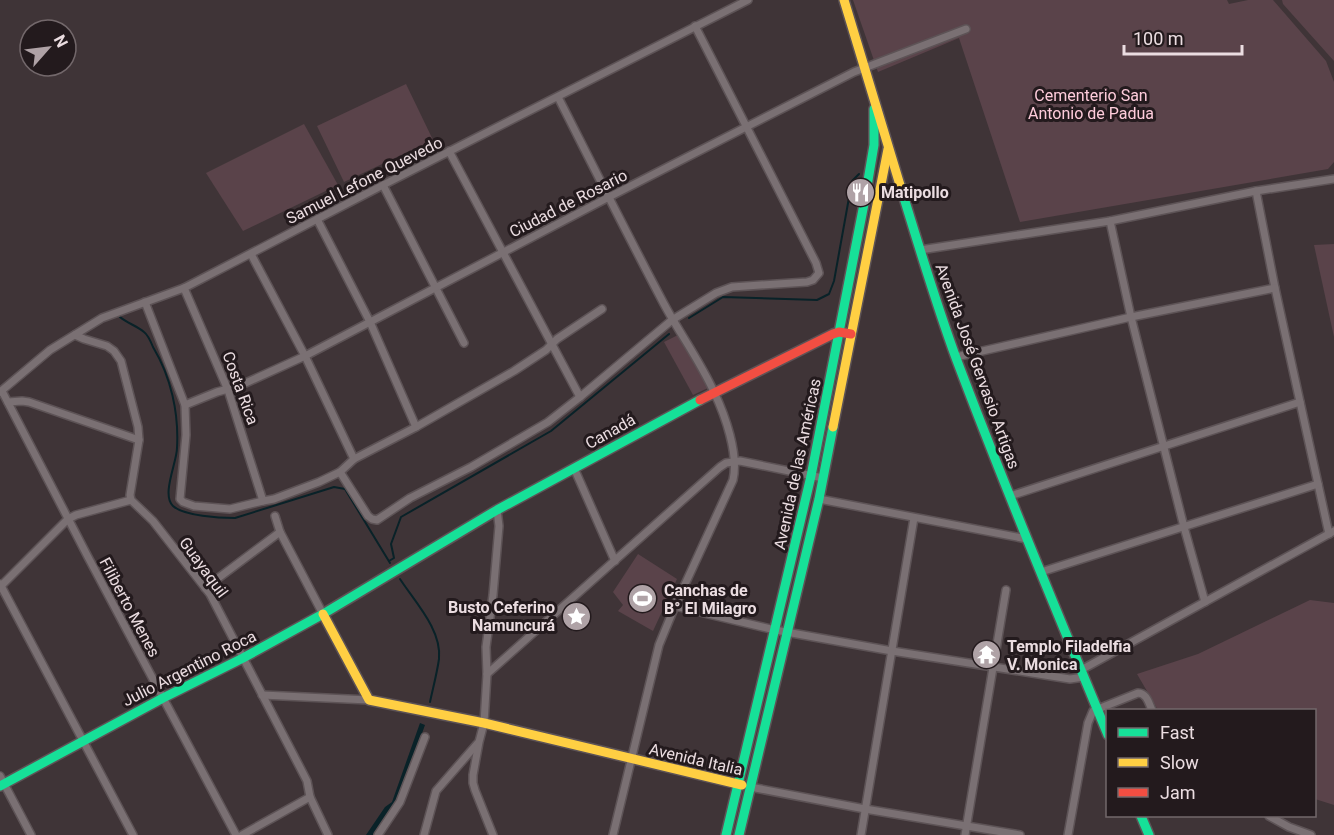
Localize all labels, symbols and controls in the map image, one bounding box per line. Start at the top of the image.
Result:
north arrow [18,18,78,78]
scale bar [1124,18,1242,56]
text: 100 m [1133,28,1184,49]
text: N [50,32,72,51]
park label: Cementerio San Antonio de Padua [1028,86,1154,123]
street label: Samuel Lefone Quevedo [283,133,446,228]
street label: Ciudad de Rosario [506,166,630,241]
restaurant icon: Matipollo [844,176,876,208]
place label: Matipollo [881,183,949,202]
street label: Avenida José Gervasio Artigas [931,261,1024,471]
street label: Costa Rica [219,349,263,427]
street label: Avenida de las Américas [770,377,825,551]
street label: Canadá [582,410,639,453]
street label: Guayaquil [175,533,232,601]
street label: Filiberto Menes [95,554,164,660]
place label: Canchas de B° El Milagro [664,581,756,618]
sports icon: Canchas de B° El Milagro [627,583,659,615]
place label: Busto Ceferino Namuncurá [448,598,555,635]
place icon: Busto Ceferino Namuncurá [560,600,592,632]
street label: Julio Argentino Roca [119,626,259,710]
place label: Templo Filadelfia V. Monica [1007,637,1131,674]
temple icon: Templo Filadelfia V. Monica [970,639,1002,671]
legend [1106,709,1316,817]
text: Fast [1160,722,1195,743]
street label: Avenida Italia [647,740,744,779]
text: Slow [1160,752,1199,773]
text: Jam [1160,782,1196,803]

